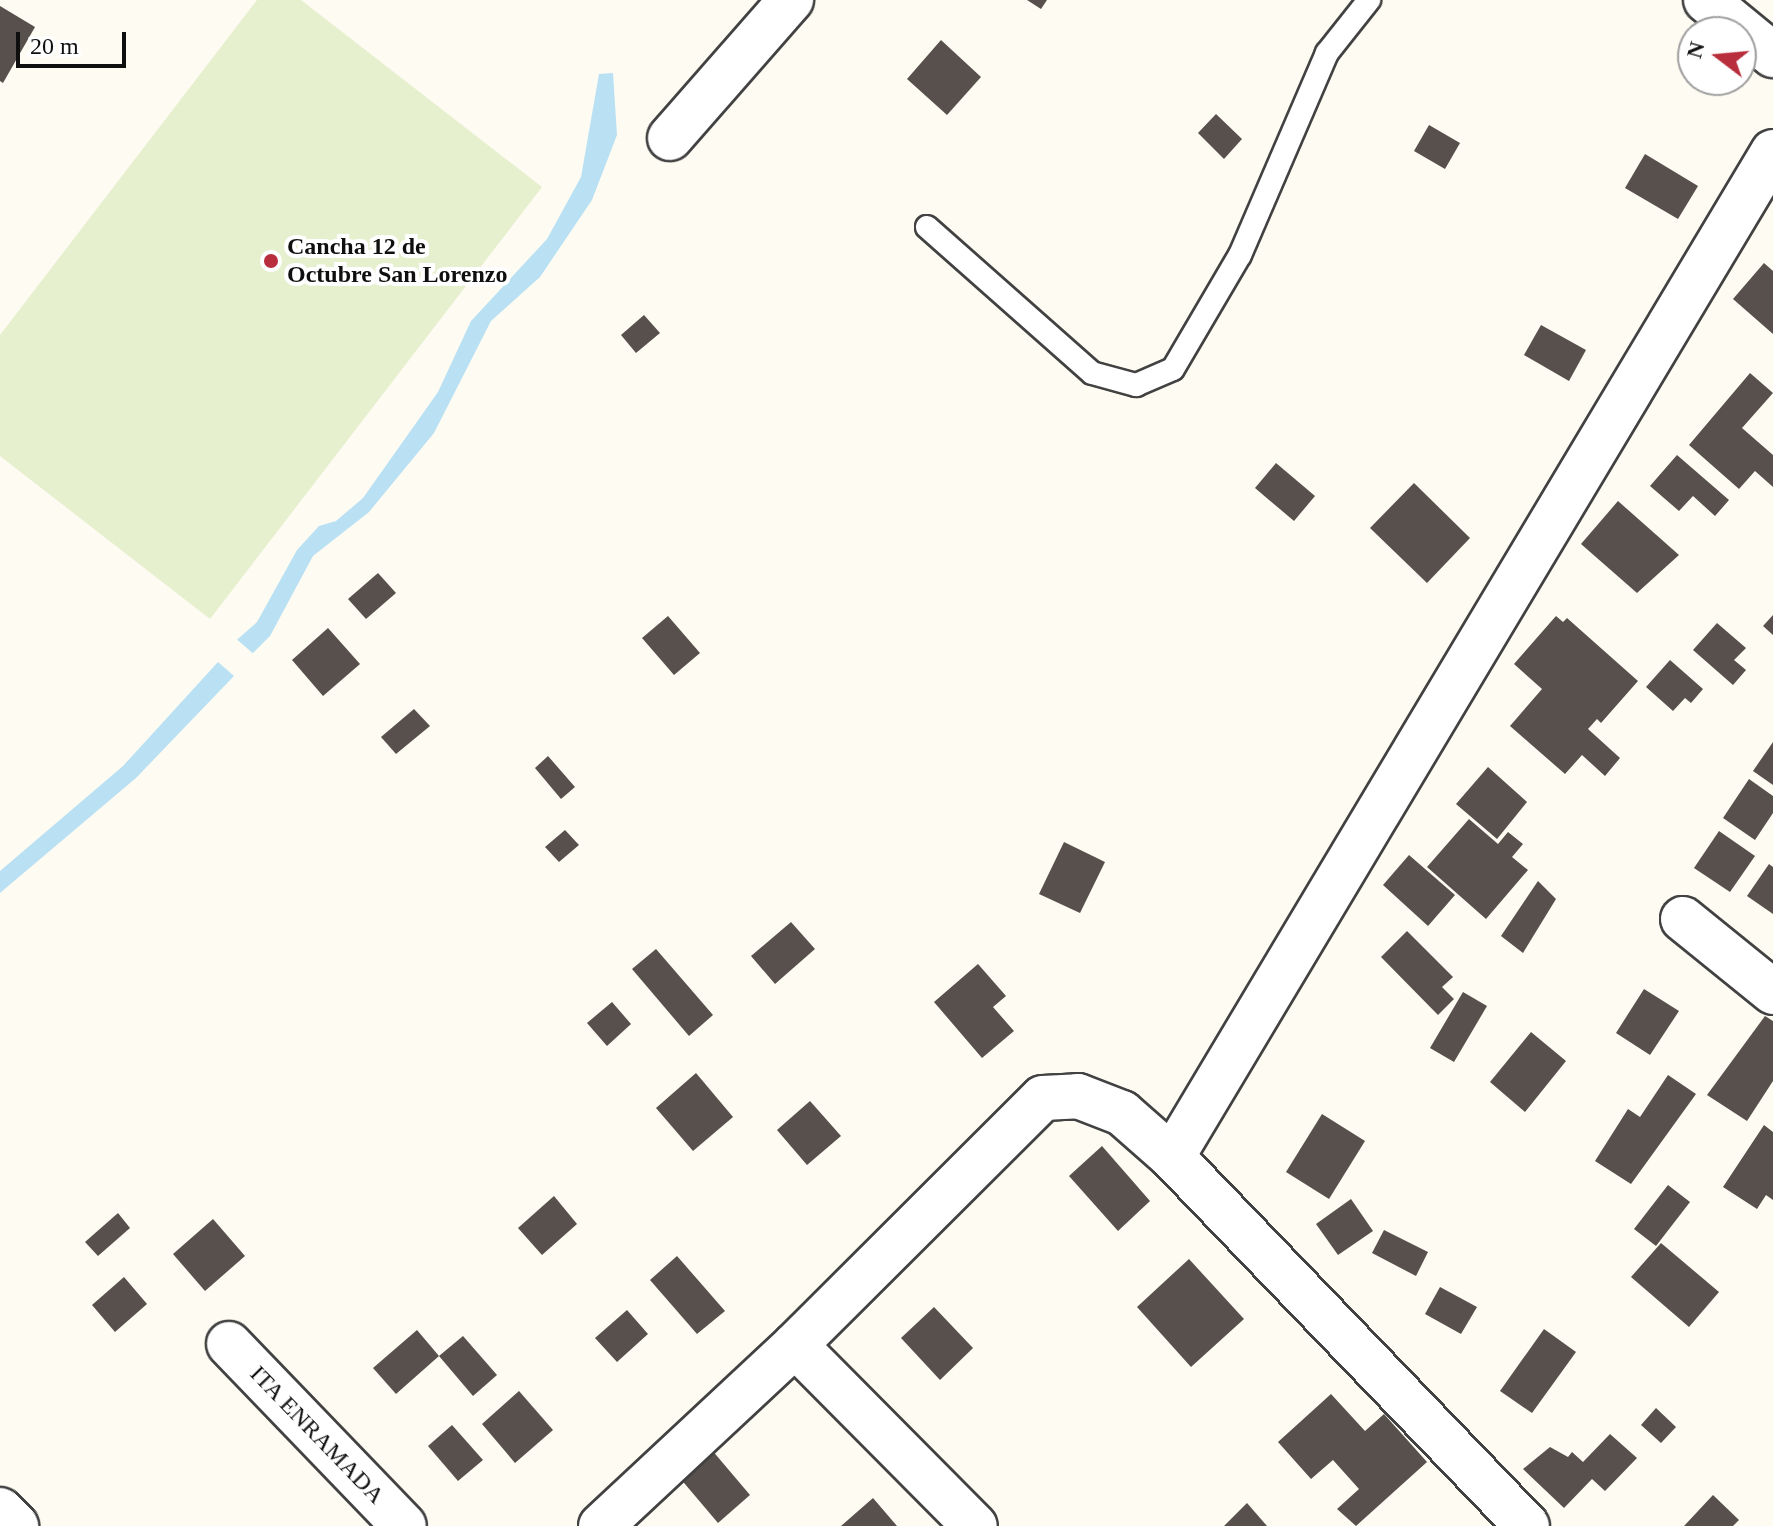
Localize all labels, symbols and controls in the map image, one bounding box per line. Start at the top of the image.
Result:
scale bar [20,16,130,66]
north arrow [1677,16,1757,96]
text: 20 m [30,33,79,59]
text: N [1681,39,1710,61]
place label: Cancha 12 de Octubre San Lorenzo [287,233,507,289]
marker: Cancha 12 de Octubre San Lorenzo [262,252,280,270]
street label: ITA ENRAMADA [243,1359,391,1511]

